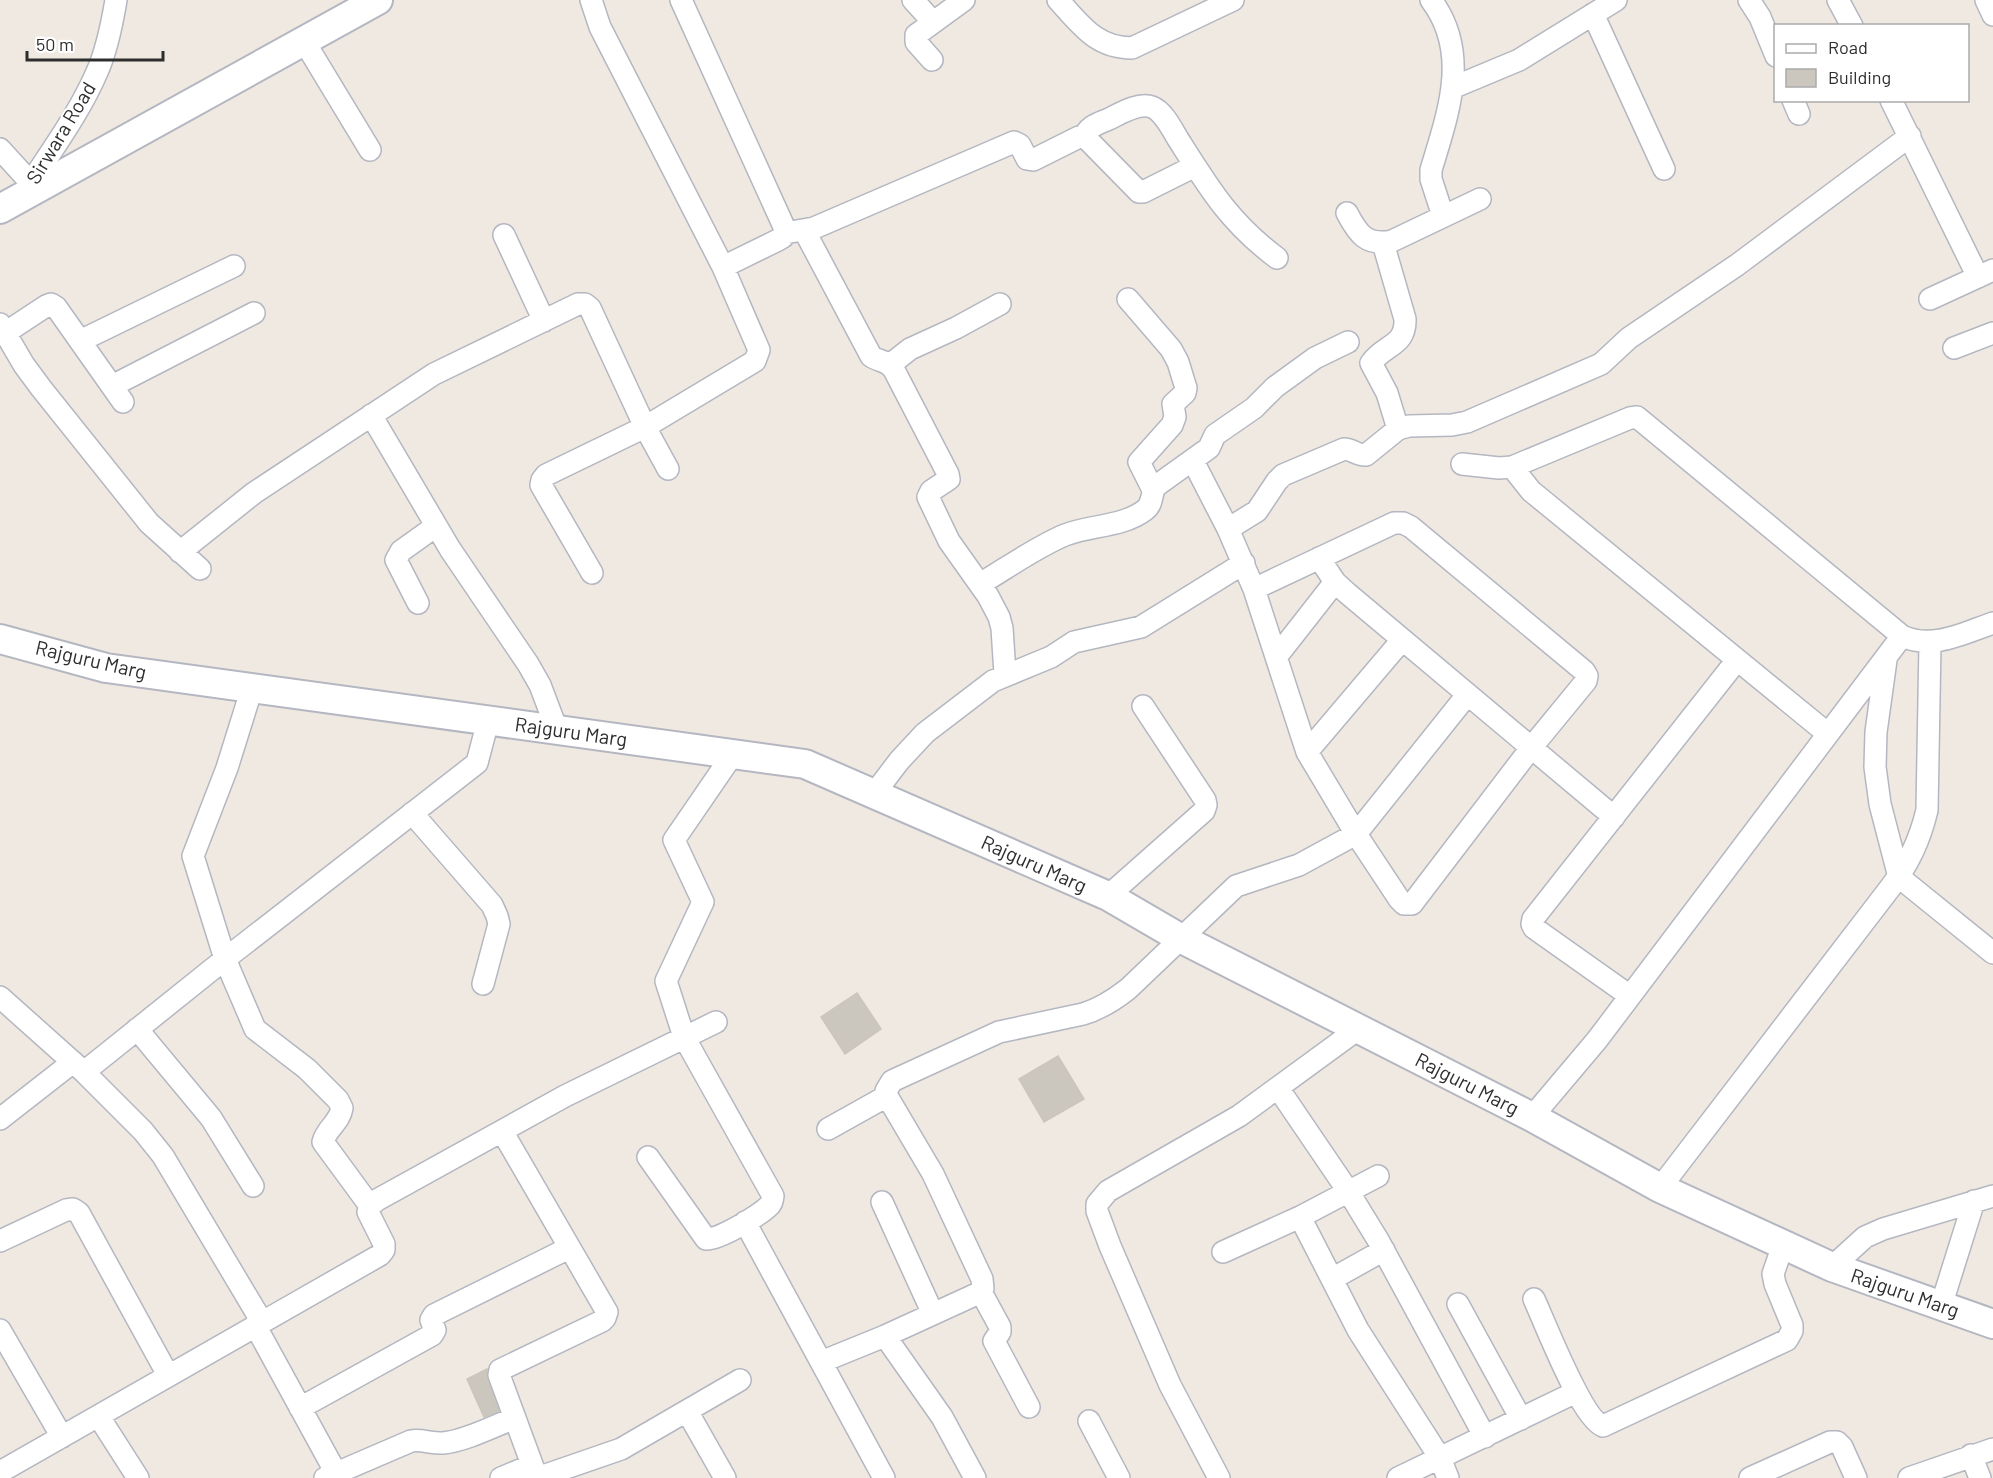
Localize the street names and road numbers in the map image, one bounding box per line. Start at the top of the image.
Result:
street label: Sirwara Road [20,77,100,188]
street label: Rajguru Marg [33,635,149,683]
street label: Rajguru Marg [513,711,629,751]
street label: Rajguru Marg [978,829,1091,897]
street label: Rajguru Marg [1412,1047,1523,1119]
street label: Rajguru Marg [1848,1262,1963,1322]

